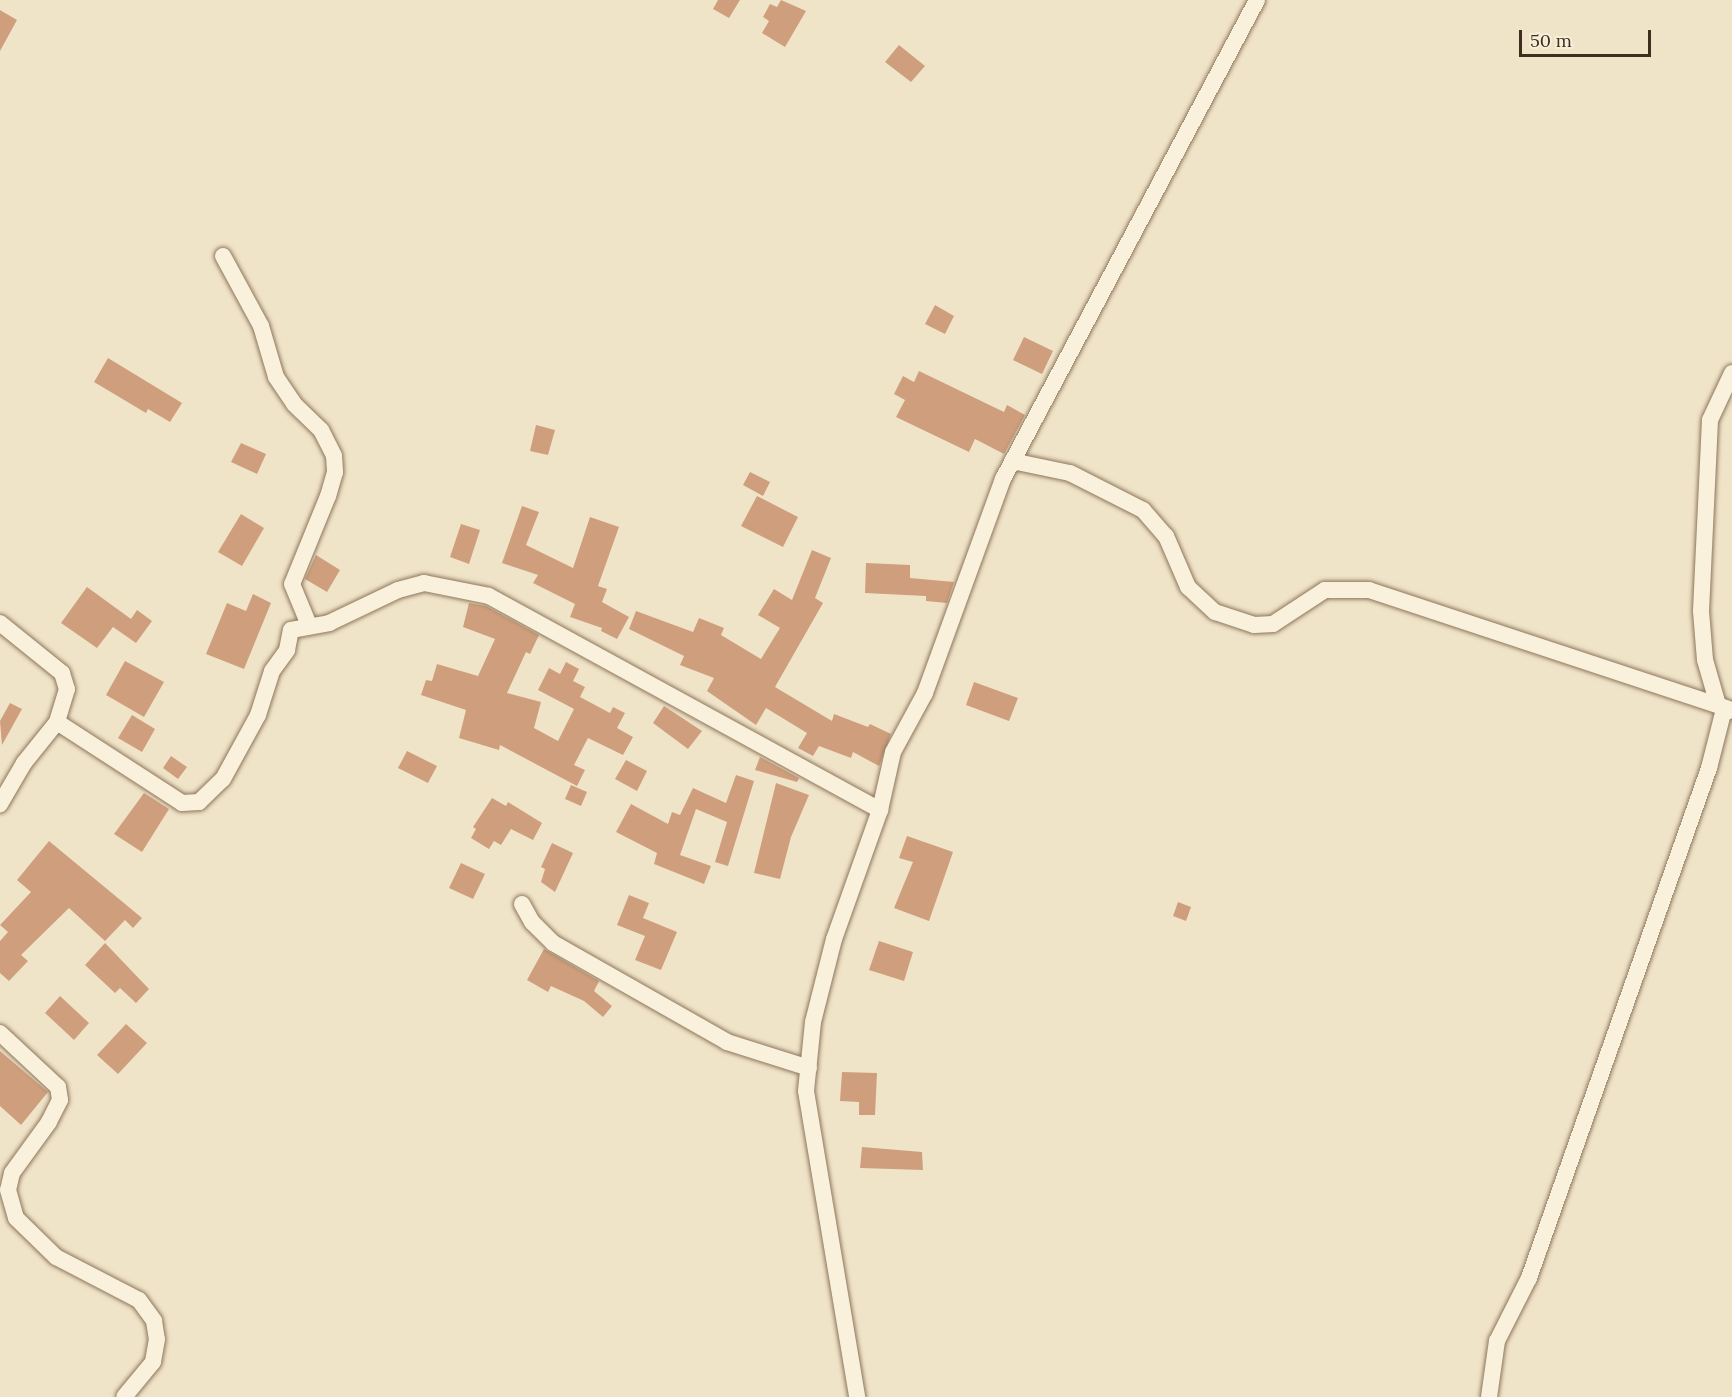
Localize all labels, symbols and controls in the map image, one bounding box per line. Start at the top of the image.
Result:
scale bar [1522,18,1654,56]
text: 50 m [1530,29,1572,52]

